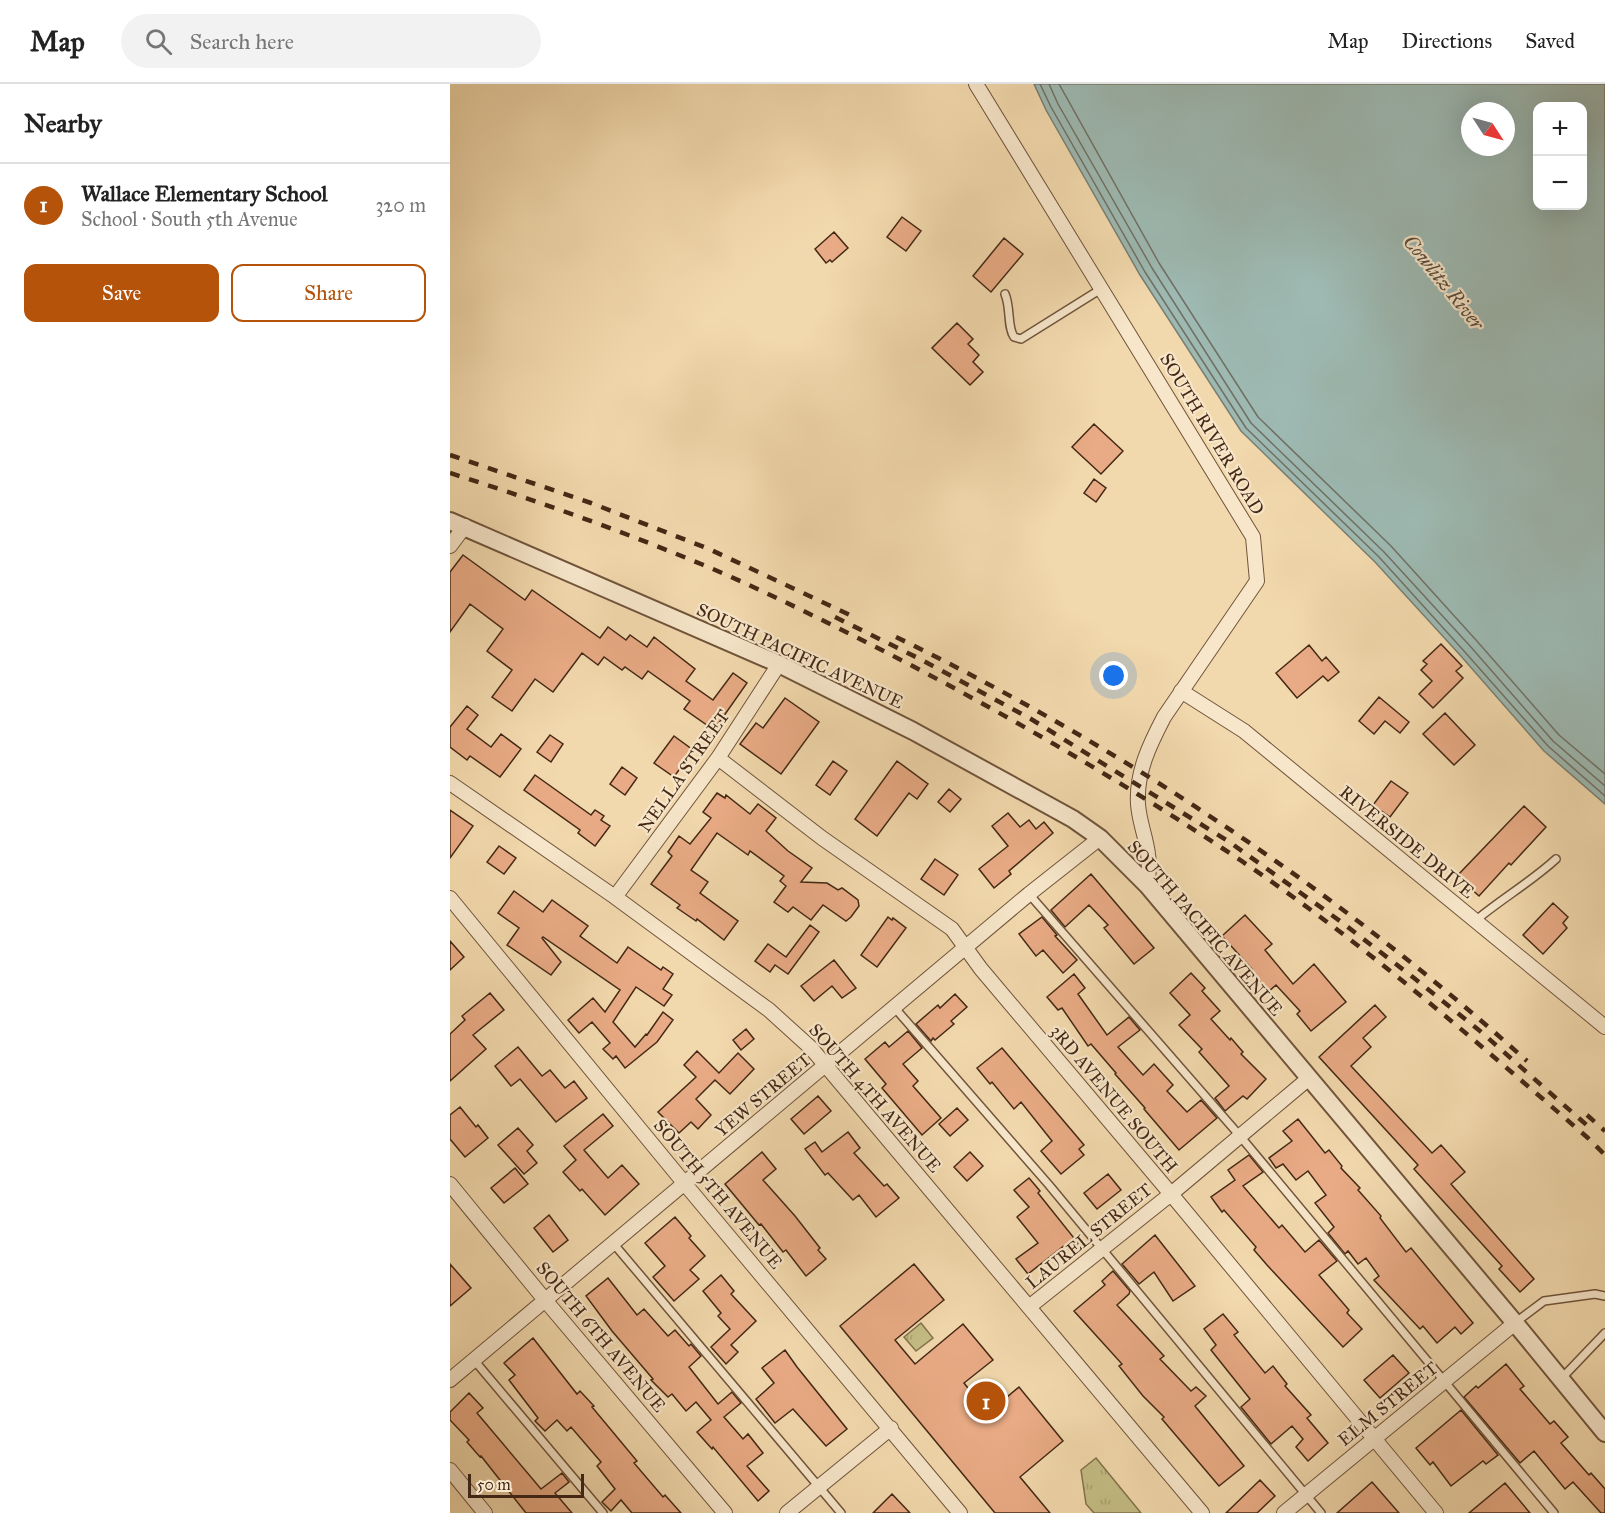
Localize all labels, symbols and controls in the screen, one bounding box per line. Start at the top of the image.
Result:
search box [121,14,541,68]
text: Map [30,24,85,59]
icon: search [142,25,175,58]
text: Search here [190,28,294,55]
text: Map [1328,28,1369,54]
text: Directions [1402,28,1492,54]
text: Saved [1525,28,1575,54]
north arrow [1461,102,1515,156]
map controls [1533,102,1587,210]
button: + [1533,102,1587,156]
text: Nearby [24,107,102,139]
button: − [1533,156,1587,210]
text: Wallace Elementary School [81,180,328,207]
text: 1 [40,193,47,217]
text: 320 m [375,193,426,217]
text: School · South 5th Avenue [81,207,297,231]
water label: Cowlitz River [1398,230,1491,336]
button: Save [24,264,219,322]
button: Share [231,264,426,322]
street label: SOUTH RIVER ROAD [1155,349,1269,519]
street label: SOUTH PACIFIC AVENUE [693,598,907,714]
your location [1099,661,1128,690]
street label: NELLA STREET [633,705,735,837]
street label: RIVERSIDE DRIVE [1335,781,1479,903]
street label: SOUTH PACIFIC AVENUE [1123,836,1287,1020]
street label: SOUTH 4TH AVENUE [804,1019,946,1177]
street label: 3RD AVENUE SOUTH [1046,1021,1182,1177]
street label: YEW STREET [710,1048,816,1142]
street label: SOUTH 5TH AVENUE [649,1115,787,1273]
street label: LAUREL STREET [1022,1178,1156,1294]
street label: SOUTH 6TH AVENUE [532,1257,670,1417]
street label: ELM STREET [1334,1357,1442,1451]
pin: 1 [966,1378,1006,1424]
scale bar [468,1471,584,1498]
text: 50 m [477,1475,511,1494]

